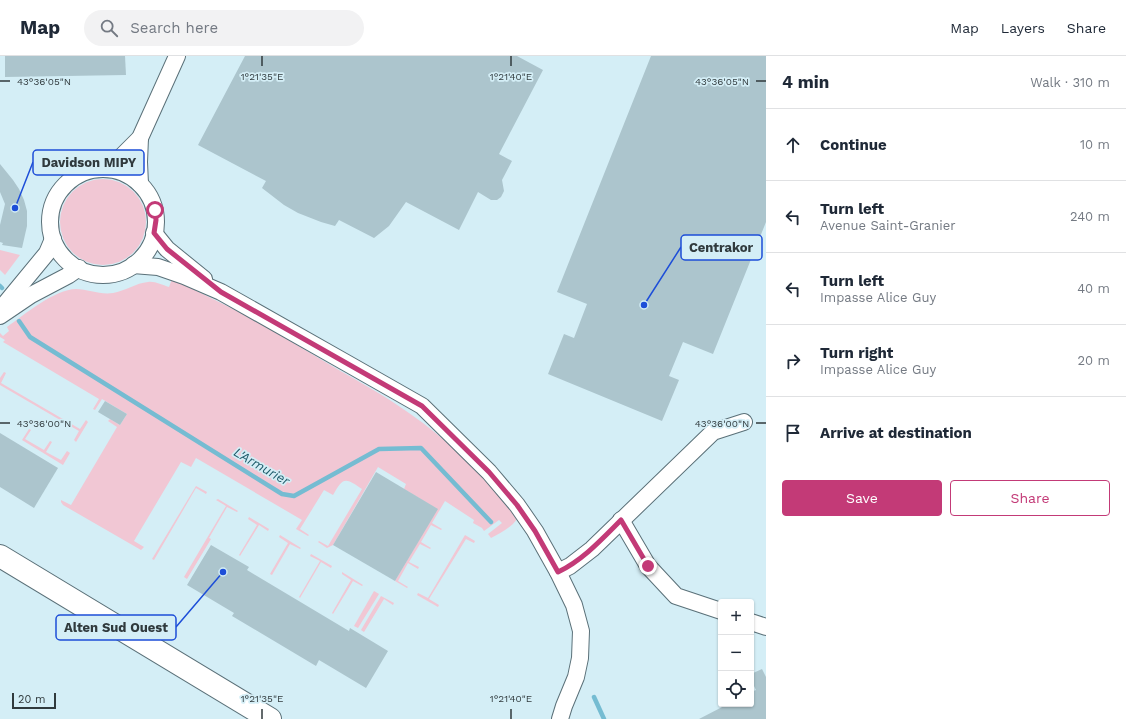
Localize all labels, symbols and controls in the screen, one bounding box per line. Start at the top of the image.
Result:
search box [84,10,364,46]
text: Map [20,16,60,39]
icon: search [98,17,120,39]
text: Search here [130,19,218,37]
text: Map [950,20,979,36]
text: Layers [1001,20,1045,36]
text: Share [1067,20,1106,36]
text: 1°21'35"E [241,71,283,82]
text: 1°21'40"E [490,71,532,82]
text: 4 min [782,72,829,92]
text: Walk · 310 m [1030,75,1110,90]
text: 43°36'05"N [17,76,71,87]
text: 43°36'05"N [695,76,749,87]
icon: ahead [782,134,804,156]
text: Continue [820,136,887,154]
text: 10 m [1080,137,1110,152]
callout: Davidson MIPY [33,150,144,175]
text: Davidson MIPY [42,155,137,170]
text: Turn left [820,200,884,218]
route start [146,201,164,219]
icon: left [782,206,804,228]
text: 240 m [1070,209,1110,224]
text: Avenue Saint-Granier [820,218,956,233]
callout: Centrakor [681,235,762,260]
text: Centrakor [689,240,754,255]
text: Turn left [820,272,884,290]
icon: left [782,278,804,300]
text: 40 m [1077,281,1110,296]
text: Impasse Alice Guy [820,290,936,305]
text: Turn right [820,344,893,362]
icon: right [782,350,804,372]
text: 20 m [1078,353,1110,368]
text: Impasse Alice Guy [820,362,936,377]
text: 43°36'00"N [17,418,71,429]
text: 43°36'00"N [695,418,749,429]
icon: arrive [782,422,804,444]
text: Arrive at destination [820,424,972,442]
water label: L'Armurier [231,444,293,489]
button: Save [782,480,942,516]
button: Share [950,480,1110,516]
route end [639,557,657,575]
map controls [718,599,754,707]
button: + [718,599,754,635]
callout: Alten Sud Ouest [56,615,176,640]
text: Alten Sud Ouest [64,620,168,635]
button: − [718,635,754,671]
button: locate [718,671,754,707]
scale bar [12,691,56,710]
text: 20 m [18,693,46,706]
text: 1°21'35"E [241,693,283,704]
text: 1°21'40"E [490,693,532,704]

